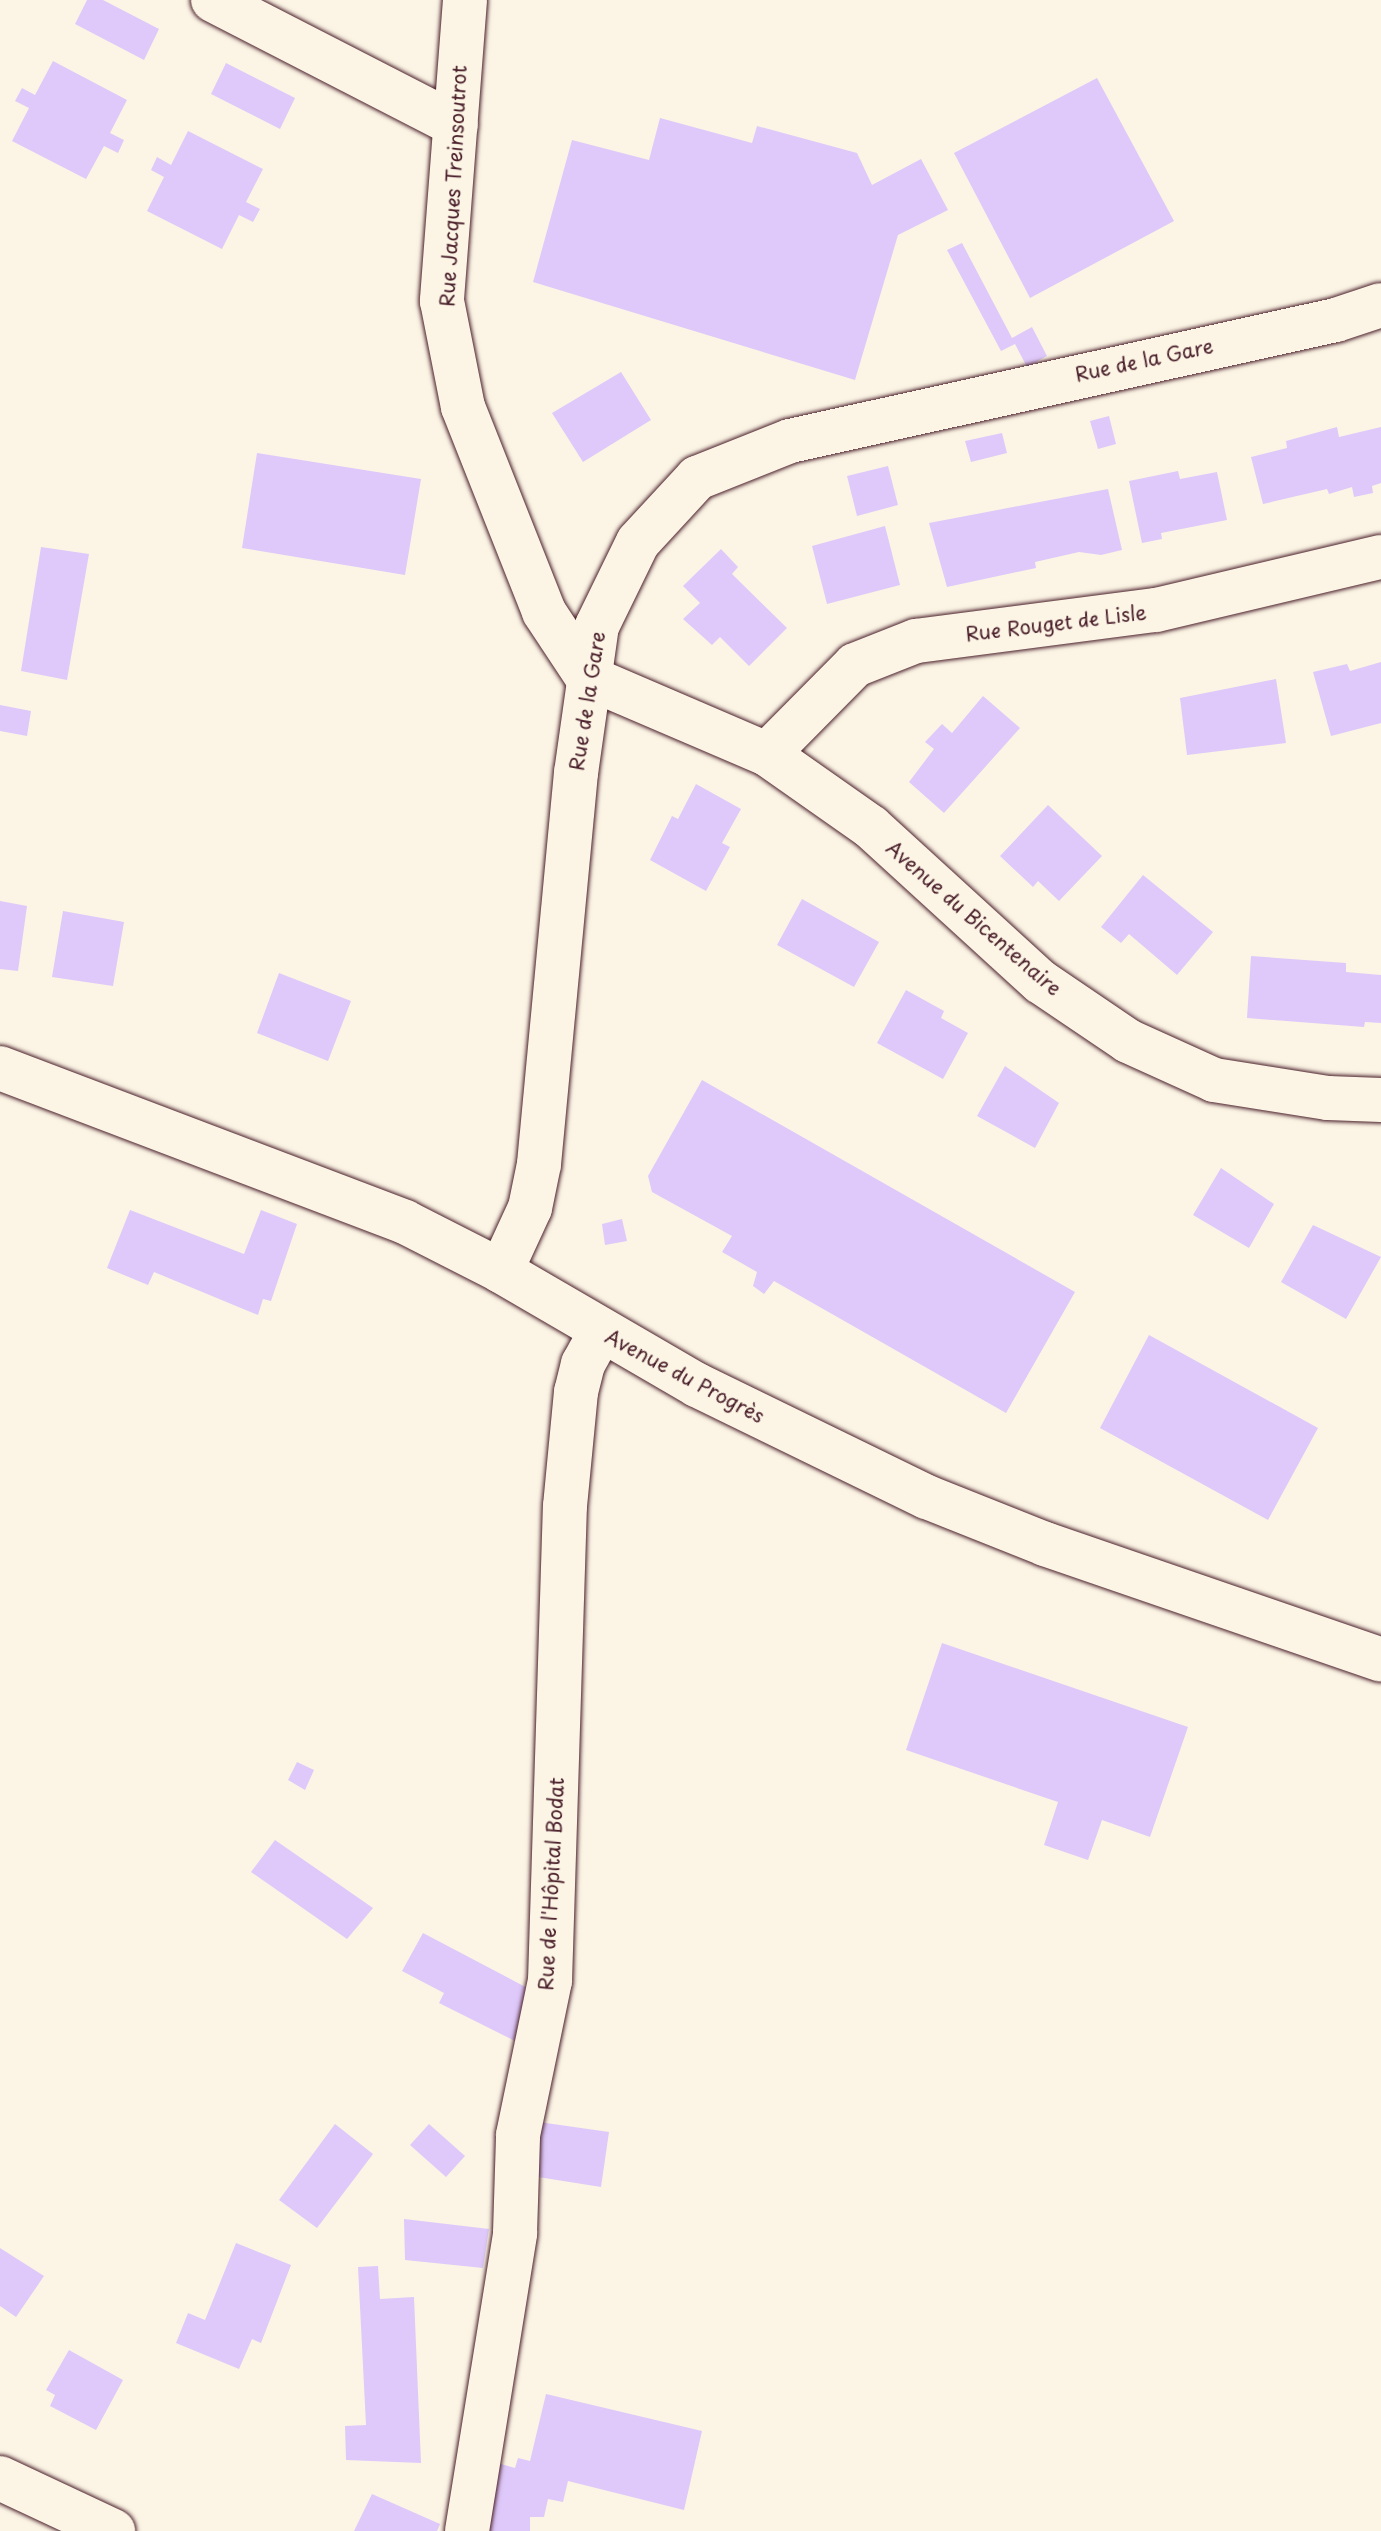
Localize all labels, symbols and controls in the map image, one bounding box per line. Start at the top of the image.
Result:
street label: Rue Jacques Treinsoutrot [435,63,471,309]
street label: Rue de la Gare [1071,333,1217,387]
street label: Rue Rouget de Lisle [962,600,1150,646]
street label: Rue de la Gare [564,628,610,774]
street label: Avenue du Bicentenaire [881,835,1067,1001]
street label: Avenue du Progrès [601,1324,769,1428]
street label: Rue de l'Hôpital Bodat [533,1775,569,1993]

